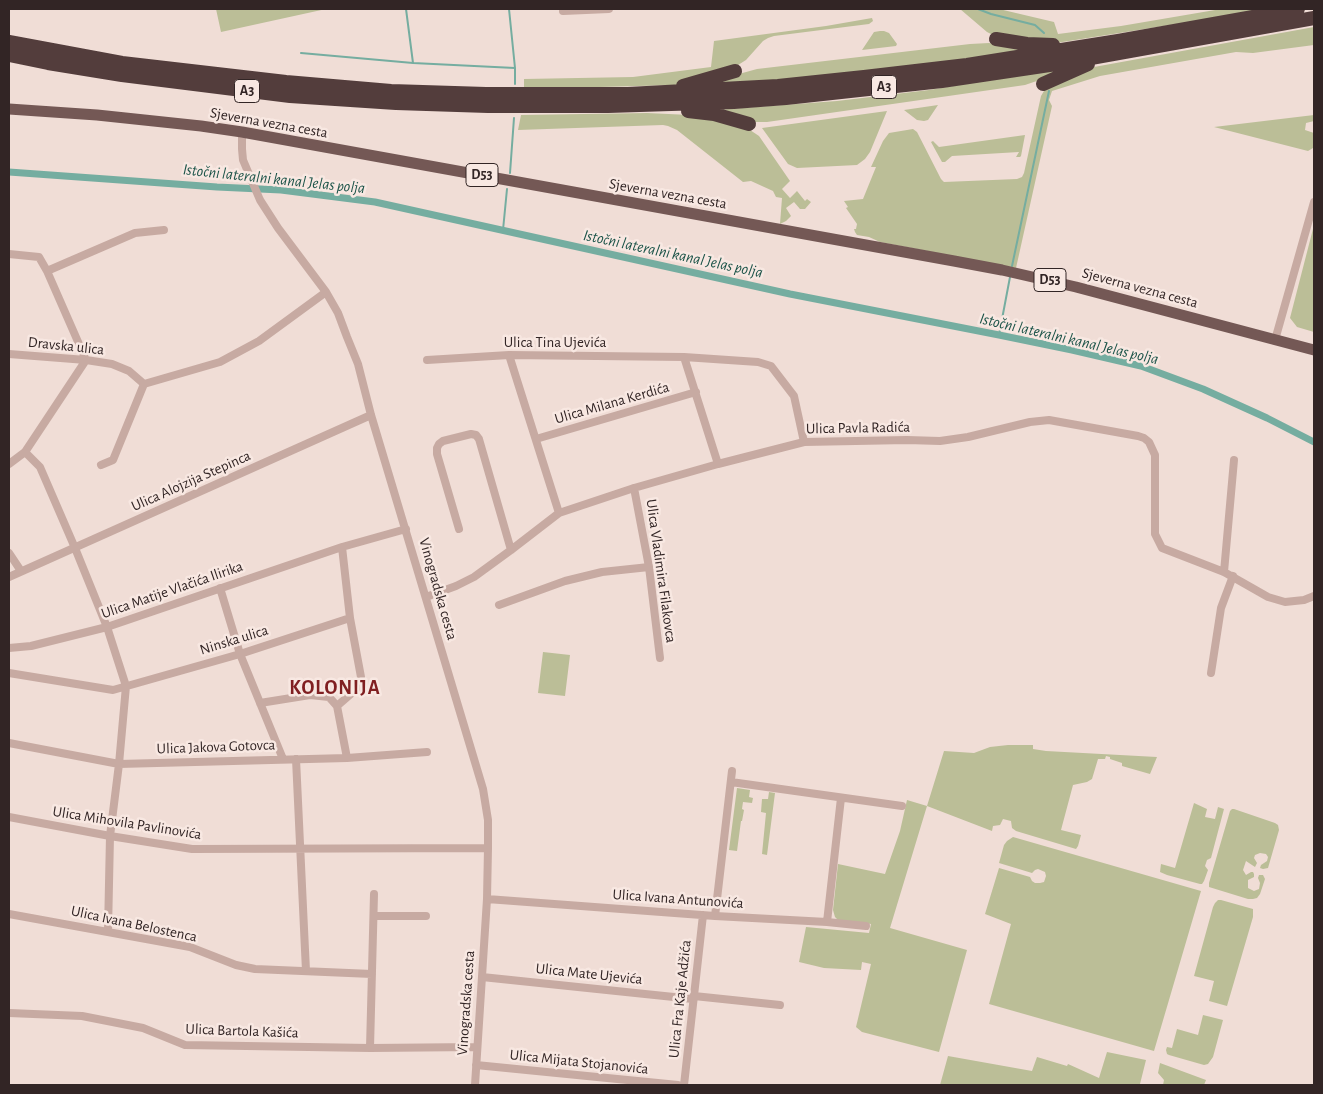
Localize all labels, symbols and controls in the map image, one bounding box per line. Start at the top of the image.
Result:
road number: A3 [872,75,896,98]
road number: A3 [234,80,260,102]
street label: Sjeverna vezna cesta [209,104,329,142]
water label: Istočni lateralni kanal Jelas polja [182,160,366,198]
road number: D53 [466,164,498,186]
street label: Sjeverna vezna cesta [608,175,728,213]
water label: Istočni lateralni kanal Jelas polja [581,226,765,282]
street label: Sjeverna vezna cesta [1080,264,1200,312]
road number: D53 [1034,268,1066,292]
water label: Istočni lateralni kanal Jelas polja [978,309,1160,369]
street label: Dravska ulica [27,333,105,359]
street label: Ulica Tina Ujevića [504,333,606,351]
street label: Ulica Milana Kerdića [553,378,671,428]
street label: Ulica Pavla Radića [806,418,910,438]
street label: Ulica Alojzija Stepinca [129,447,253,515]
street label: Ulica Vladimira Filakovca [642,498,680,644]
street label: Vinogradska cesta [415,536,461,642]
street label: Ulica Matije Vlačića Ilirika [99,557,245,623]
street label: Ninska ulica [198,621,270,659]
district label: KOLONIJA [288,676,382,700]
street label: Ulica Jakova Gotovca [156,736,276,758]
street label: Ulica Mihovila Pavlinovića [51,802,203,844]
street label: Ulica Ivana Antunovića [612,885,744,913]
street label: Ulica Ivana Belostenca [69,902,199,946]
street label: Ulica Fra Kaje Adžića [665,939,695,1059]
street label: Vinogradska cesta [453,950,479,1056]
street label: Ulica Mate Ujevića [535,959,643,989]
street label: Ulica Bartola Kašića [185,1020,299,1042]
street label: Ulica Mijata Stojanovića [509,1046,649,1078]

